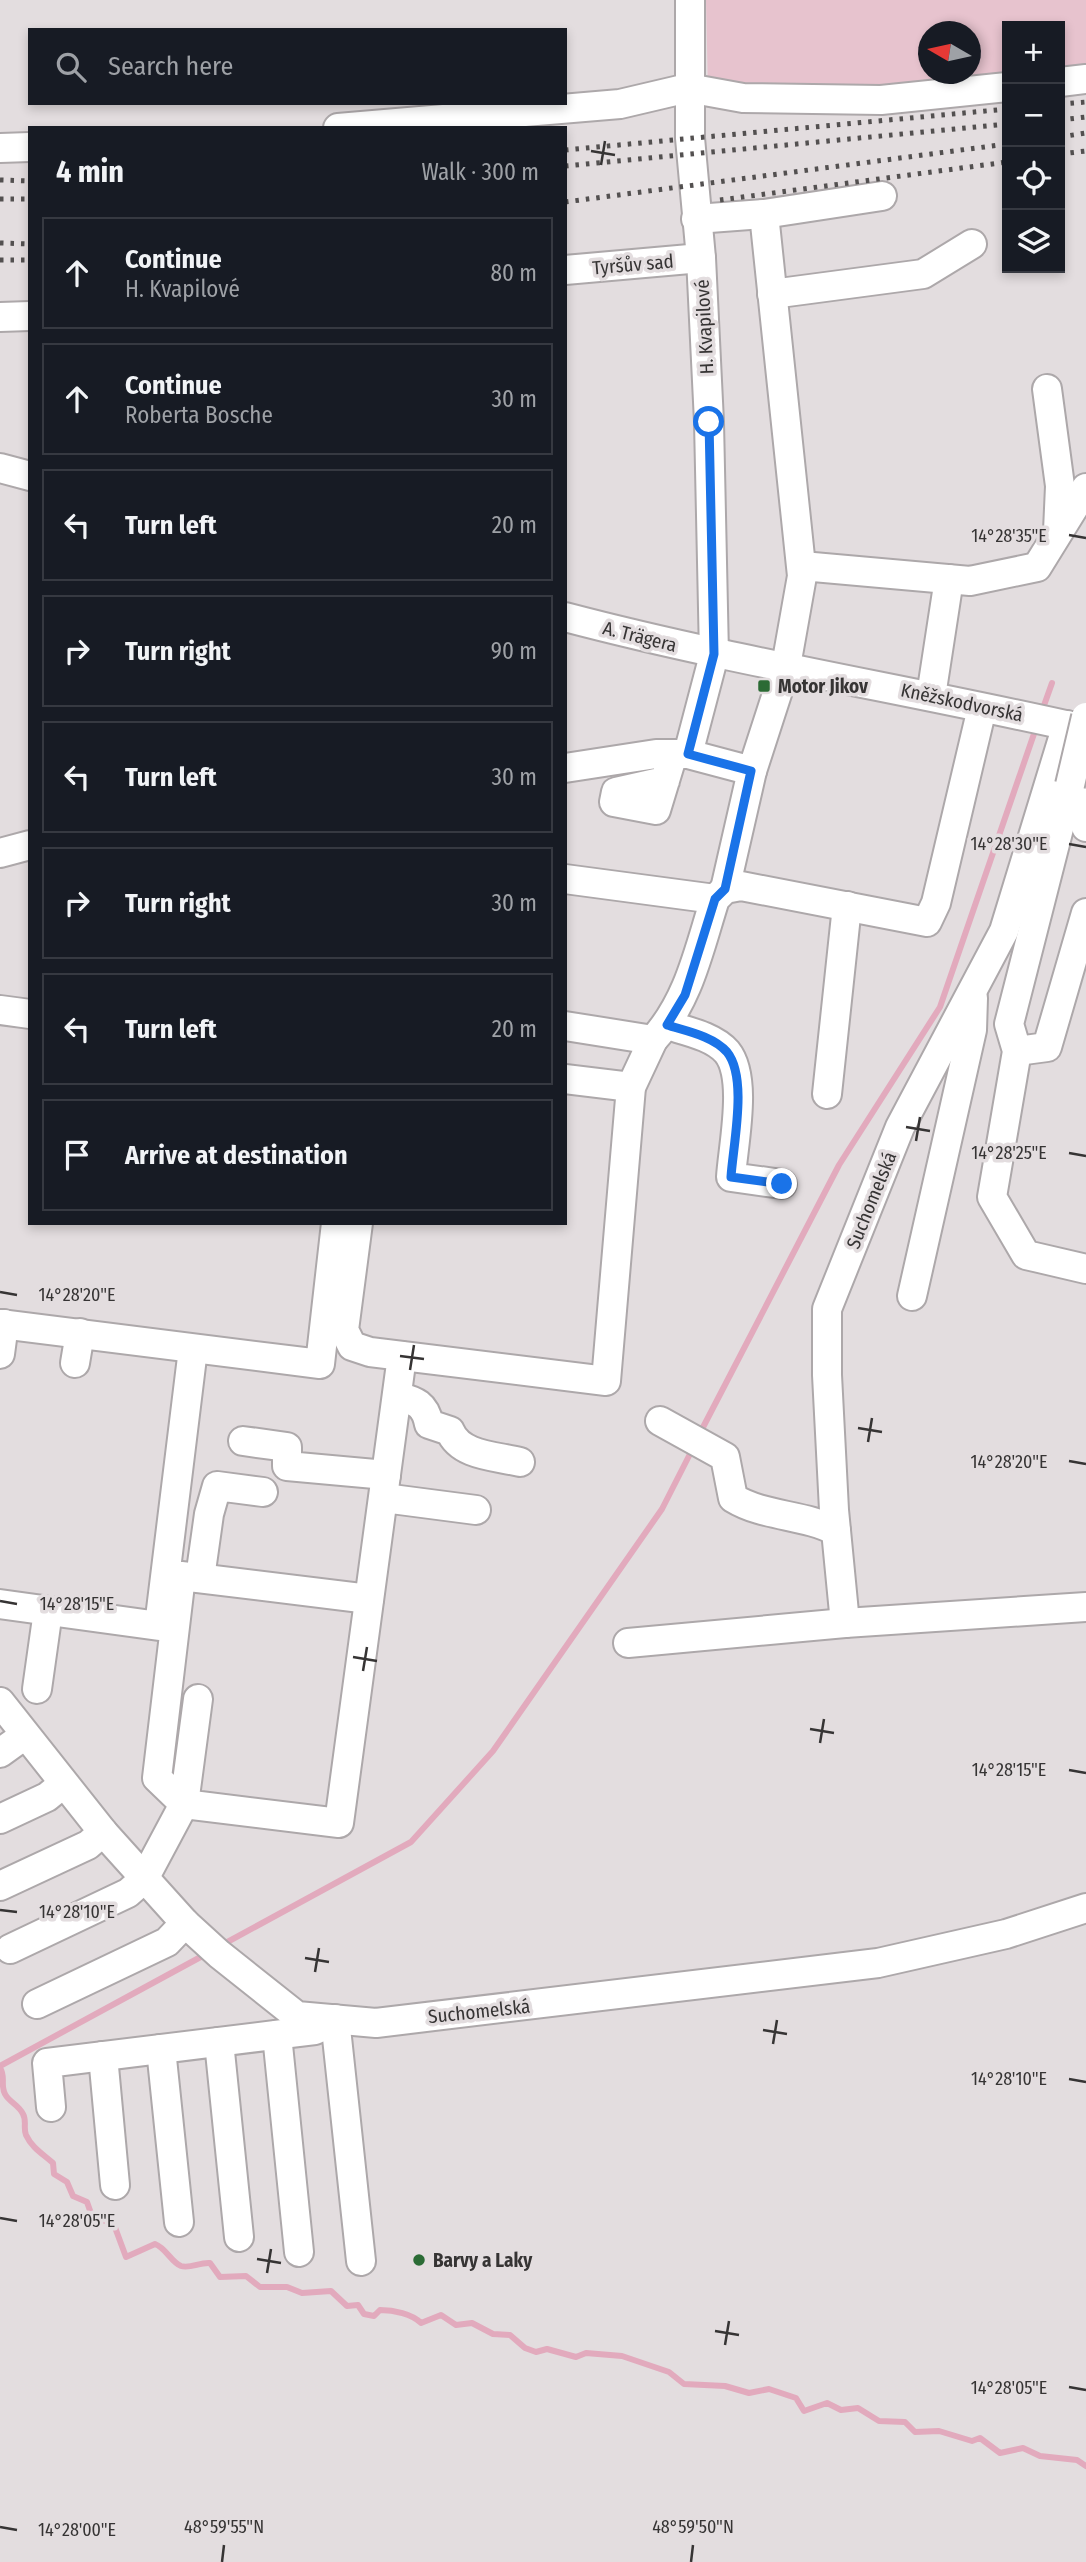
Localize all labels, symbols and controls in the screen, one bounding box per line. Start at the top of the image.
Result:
north arrow [918,21,981,84]
map controls [1002,21,1065,273]
button: + [1002,21,1065,84]
search box [28,28,567,105]
icon: search [52,48,90,86]
text: Search here [108,51,233,82]
button: − [1002,84,1065,147]
button: locate [1002,147,1065,210]
text: 4 min [56,154,124,190]
text: Walk · 300 m [422,158,539,186]
button: layers [1002,210,1065,273]
text: Continue [125,244,222,275]
street label: Tyršův sad [592,249,675,279]
icon: ahead [58,254,96,292]
text: 80 m [490,259,537,287]
text: H. Kvapilové [125,275,240,303]
street label: H. Kvapilové [691,279,718,375]
text: Continue [125,370,222,401]
icon: ahead [58,380,96,418]
text: 30 m [492,385,537,413]
text: Roberta Bosche [125,401,273,429]
route start [693,406,724,437]
icon: left [58,506,96,544]
text: Turn left [125,510,217,541]
text: 20 m [492,511,537,539]
text: 14°28'35"E [971,525,1047,547]
street label: A. Trägera [601,616,679,657]
icon: right [58,632,96,670]
text: Turn right [125,636,231,667]
text: 90 m [491,637,537,665]
place label: Motor Jikov [778,675,869,698]
marker: Motor Jikov [756,678,772,694]
street label: Kněžskodvorská [899,678,1025,727]
icon: left [58,758,96,796]
text: Turn left [125,762,217,793]
text: 30 m [492,763,537,791]
text: 14°28'30"E [970,833,1048,855]
icon: right [58,884,96,922]
text: Turn right [125,888,231,919]
text: 30 m [492,889,537,917]
icon: left [58,1010,96,1048]
text: Turn left [125,1014,217,1045]
text: 20 m [492,1015,537,1043]
icon: arrive [58,1136,96,1174]
text: Arrive at destination [125,1140,348,1171]
text: 14°28'25"E [971,1142,1047,1164]
street label: Suchomelská [842,1148,901,1252]
route end [766,1168,797,1199]
text: 14°28'20"E [39,1284,115,1306]
text: 14°28'20"E [971,1451,1047,1473]
text: 14°28'15"E [40,1593,114,1615]
text: 14°28'15"E [972,1759,1046,1781]
text: 14°28'10"E [39,1901,115,1923]
street label: Suchomelská [427,1995,531,2028]
text: 14°28'10"E [971,2068,1047,2090]
text: 14°28'05"E [39,2210,115,2232]
place label: Barvy a Laky [433,2249,533,2272]
marker: Barvy a Laky [411,2252,427,2268]
text: 14°28'05"E [971,2377,1047,2399]
text: 48°59'55"N [184,2516,264,2538]
text: 48°59'50"N [652,2516,734,2538]
text: 14°28'00"E [38,2519,116,2541]

